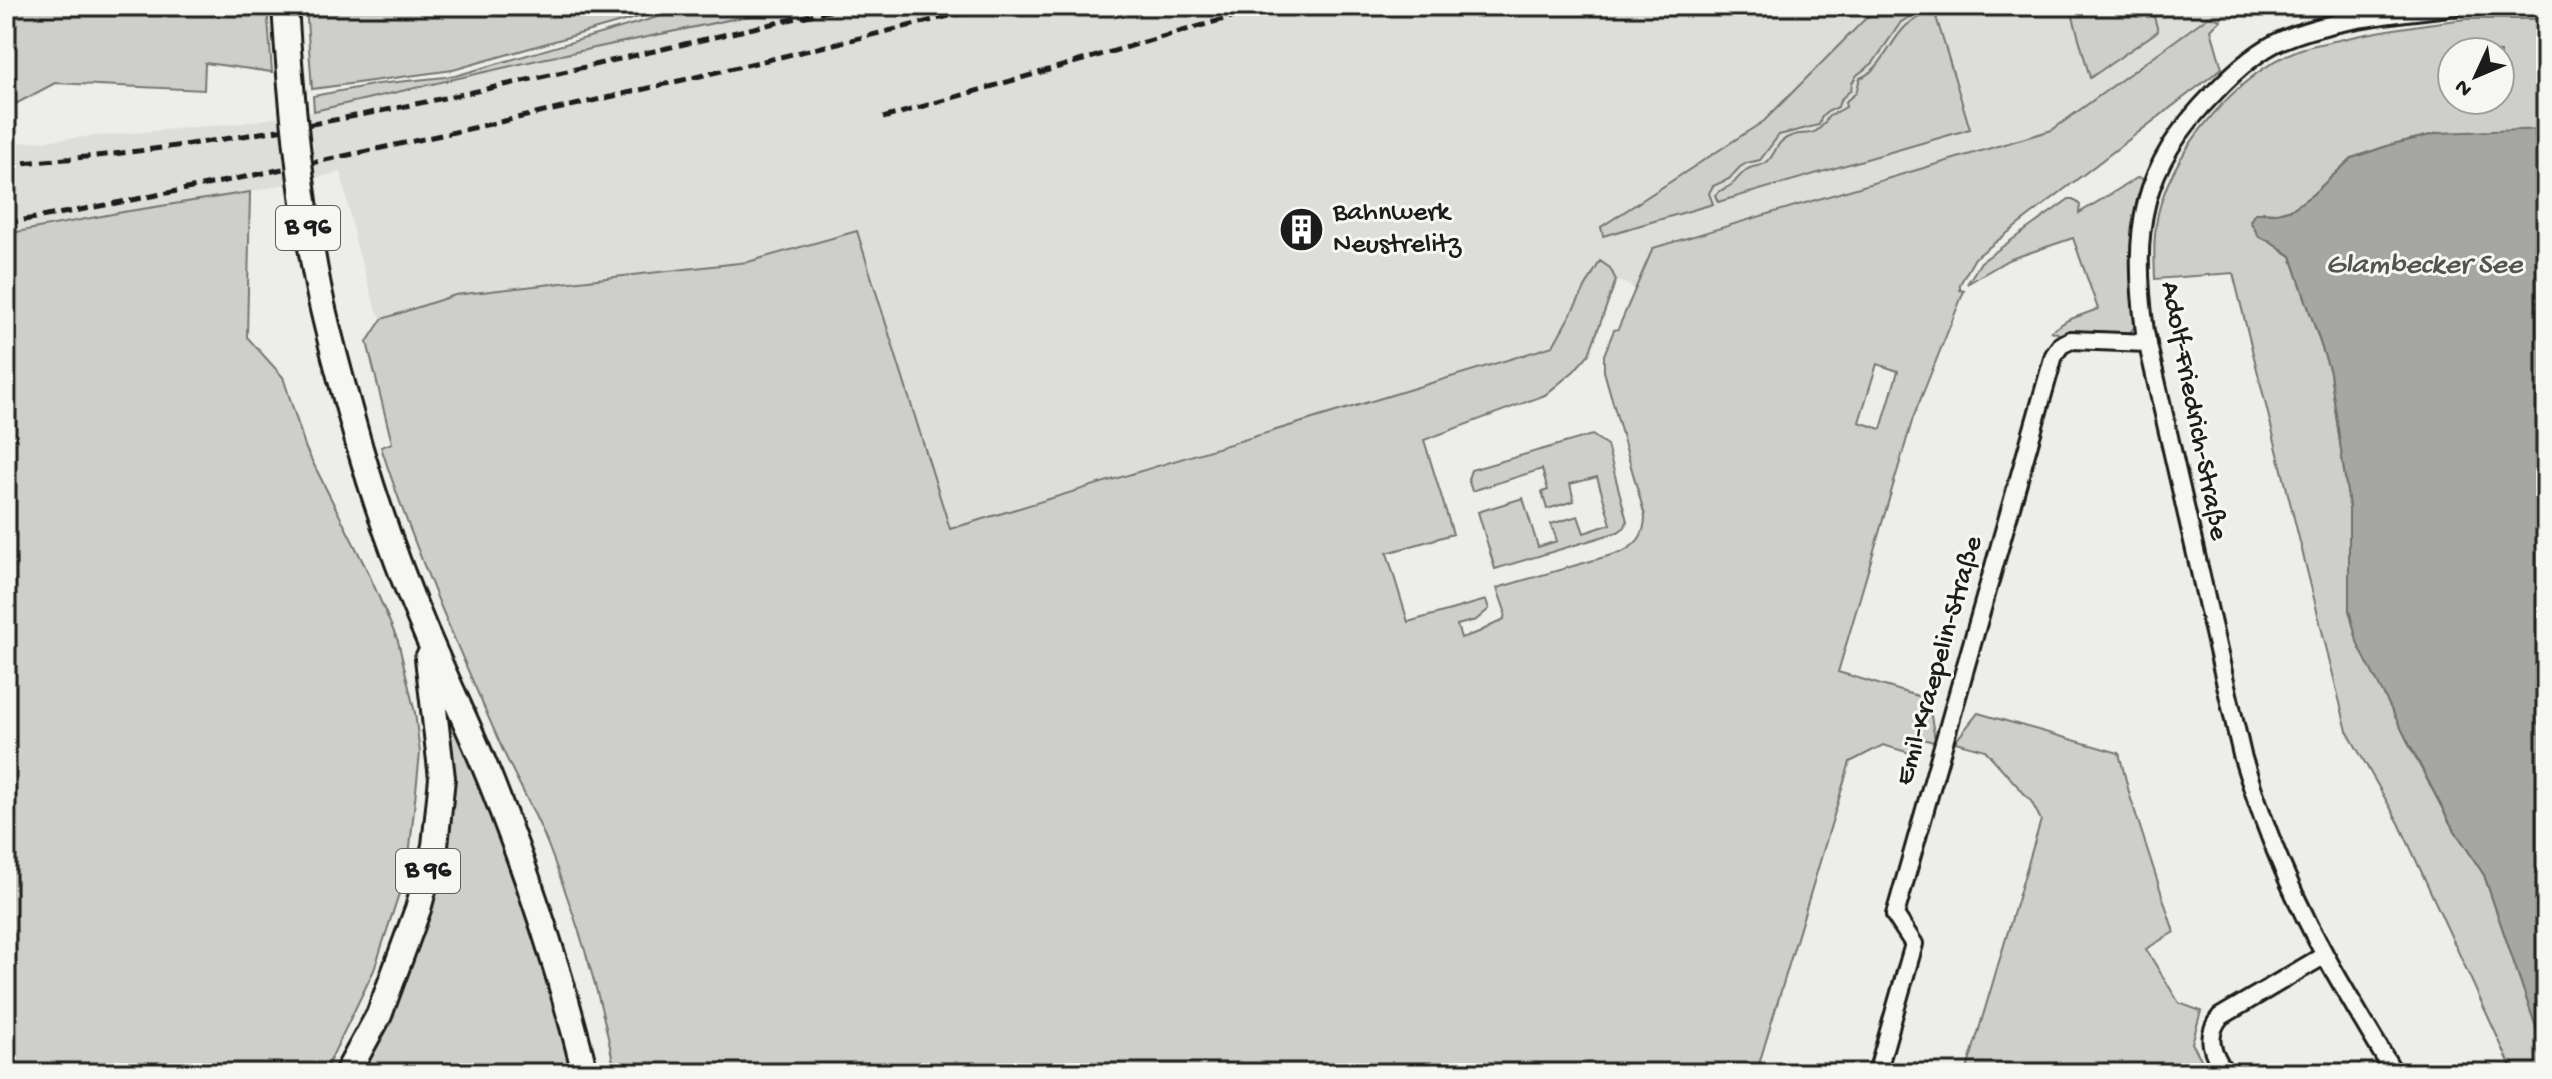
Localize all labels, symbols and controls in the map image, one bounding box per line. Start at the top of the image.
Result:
north arrow [2436,36,2516,116]
text: N [2450,73,2479,101]
place label: Bahnwerk Neustrelitz [1332,197,1463,262]
building icon: Bahnwerk Neustrelitz [1278,205,1326,253]
road number: B 96 [276,206,340,250]
water label: Glambecker See [2326,249,2524,284]
street label: Adolf-Friedrich-Straße [2152,279,2234,544]
street label: Emil-Kraepelin-Straße [1889,532,1992,789]
road number: B 96 [396,849,460,893]

